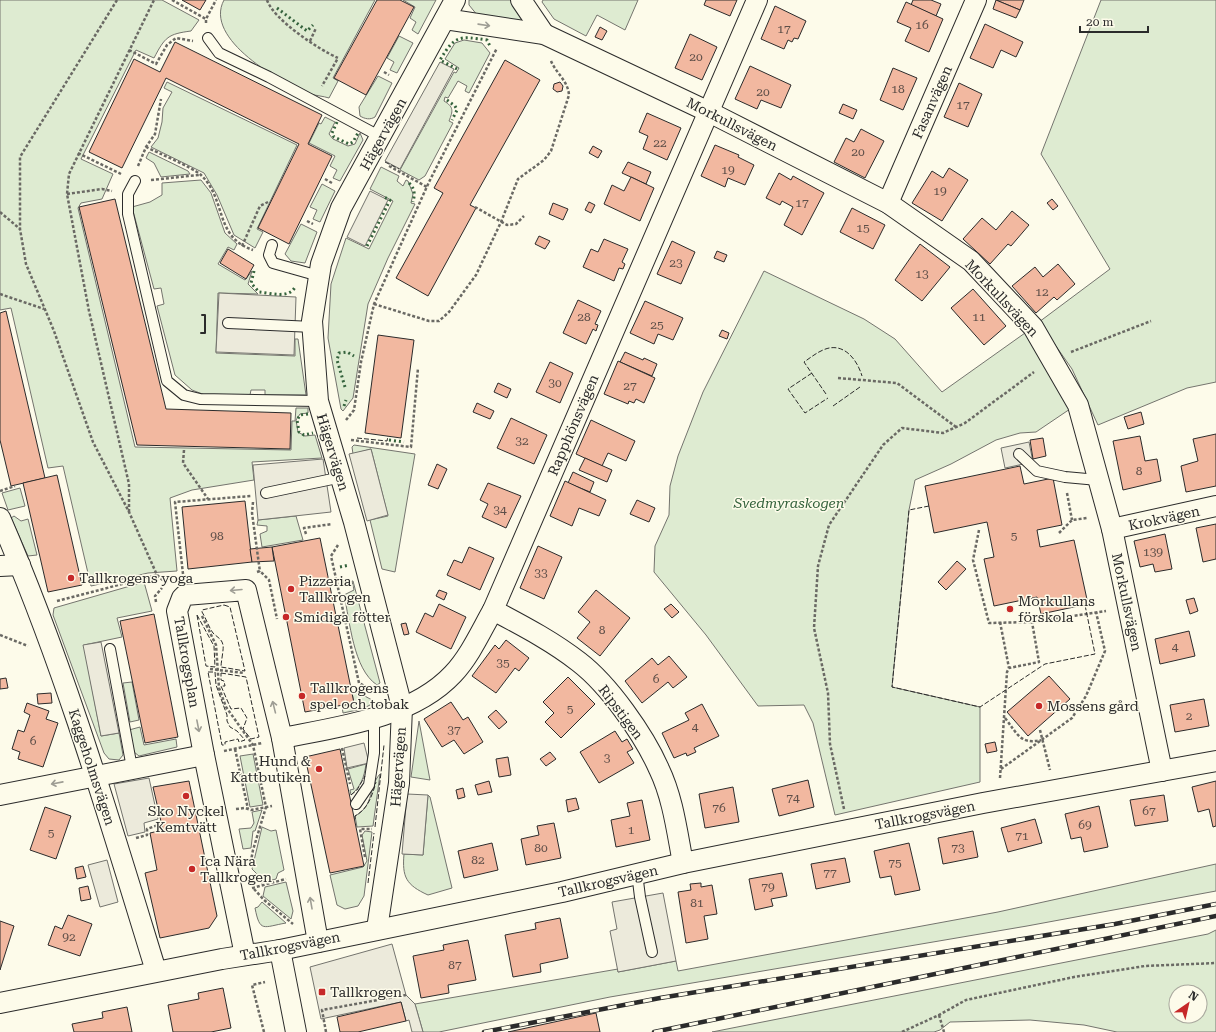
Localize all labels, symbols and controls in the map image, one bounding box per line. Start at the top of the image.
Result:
scale bar [1080,8,1148,34]
text: 20 m [1086,15,1113,29]
house number: 16 [915,18,929,32]
one-way arrow [477,21,490,29]
house number: 17 [777,22,791,36]
house number: 20 [689,50,703,64]
street label: Fasanvägen [909,63,955,141]
house number: 18 [891,82,905,96]
house number: 20 [756,85,770,99]
street label: Morkullsvägen [684,94,780,154]
street label: Hägervägen [357,95,409,173]
house number: 17 [956,98,970,112]
house number: 22 [653,136,667,150]
house number: 20 [851,145,865,159]
house number: 19 [721,163,735,177]
house number: 19 [933,184,947,198]
house number: 17 [795,196,809,210]
house number: 15 [856,221,870,235]
house number: 23 [669,256,683,270]
street label: Morkullsvägen [962,256,1042,340]
house number: 13 [915,267,929,281]
house number: 12 [1035,285,1049,299]
house number: 28 [577,310,591,324]
house number: 11 [972,310,986,324]
house number: 25 [650,318,664,332]
street label: Rapphönsvägen [544,372,602,478]
house number: 30 [548,376,562,390]
house number: 27 [623,379,637,393]
street label: Hägervägen [314,411,352,493]
house number: 32 [515,434,529,448]
house number: 8 [1136,464,1143,478]
park label: Svedmyraskogen [733,495,845,511]
house number: 34 [493,503,507,517]
street label: Krokvägen [1127,503,1201,533]
house number: 98 [210,529,224,543]
house number: 5 [1011,529,1018,543]
house number: 139 [1143,545,1163,559]
street label: Morkullsvägen [1109,551,1145,653]
house number: 33 [534,566,548,580]
place label: Tallkrogens yoga [79,570,193,586]
marker: Tallkrogens yoga [66,573,76,583]
place label: Pizzeria Tallkrogen [299,573,371,605]
marker: Pizzeria Tallkrogen [286,584,296,594]
one-way arrow [230,587,243,594]
place label: Morkullans förskola [1018,593,1095,625]
marker: Morkullans förskola [1005,604,1015,614]
place label: Smidiga fötter [294,609,390,625]
marker: Smidiga fötter [281,612,291,622]
street label: Tallkrogsplan [171,615,203,709]
house number: 8 [599,623,606,637]
house number: 4 [1172,640,1179,654]
house number: 35 [496,656,510,670]
house number: 6 [653,672,660,686]
place label: Tallkrogens spel och tobak [310,680,409,712]
street label: Ripstigen [595,682,647,742]
marker: Tallkrogens spel och tobak [297,691,307,701]
place label: Mossens gård [1047,698,1139,714]
one-way arrow [270,700,278,713]
marker: Mossens gård [1034,701,1044,711]
house number: 5 [567,702,574,716]
street label: Kaggeholmsvägen [66,707,118,827]
house number: 2 [1186,709,1193,723]
one-way arrow [195,719,203,732]
house number: 4 [692,720,699,734]
house number: 37 [447,723,461,737]
street label: Hägervägen [387,726,409,808]
house number: 6 [30,734,37,748]
house number: 3 [604,751,611,765]
place label: Hund & Kattbutiken [230,753,311,785]
marker: Hund & Kattbutiken [314,764,324,774]
one-way arrow [51,780,64,788]
marker: Sko Nyckel Kemtvätt [181,791,191,801]
house number: 74 [786,791,800,805]
street label: Tallkrogsvägen [873,797,977,833]
house number: 76 [712,801,726,815]
place label: Sko Nyckel Kemtvätt [148,803,225,835]
house number: 67 [1142,804,1156,818]
house number: 69 [1078,818,1092,832]
house number: 1 [628,823,635,837]
house number: 5 [48,826,55,840]
house number: 71 [1015,829,1029,843]
house number: 80 [534,841,548,855]
house number: 73 [951,841,965,855]
place label: Ica Nära Tallkrogen [200,853,272,885]
house number: 82 [471,853,485,867]
house number: 75 [888,856,902,870]
street label: Tallkrogsvägen [557,862,659,900]
marker: Ica Nära Tallkrogen [187,864,197,874]
house number: 77 [823,866,837,880]
house number: 79 [761,880,775,894]
house number: 81 [690,896,704,910]
one-way arrow [307,897,315,910]
street label: Tallkrogsvägen [238,928,342,964]
house number: 92 [62,930,76,944]
house number: 87 [448,958,462,972]
place label: Tallkrogen [330,984,402,1000]
north arrow [1168,984,1208,1024]
marker: Tallkrogen [317,987,327,997]
text: N [1186,988,1201,1004]

